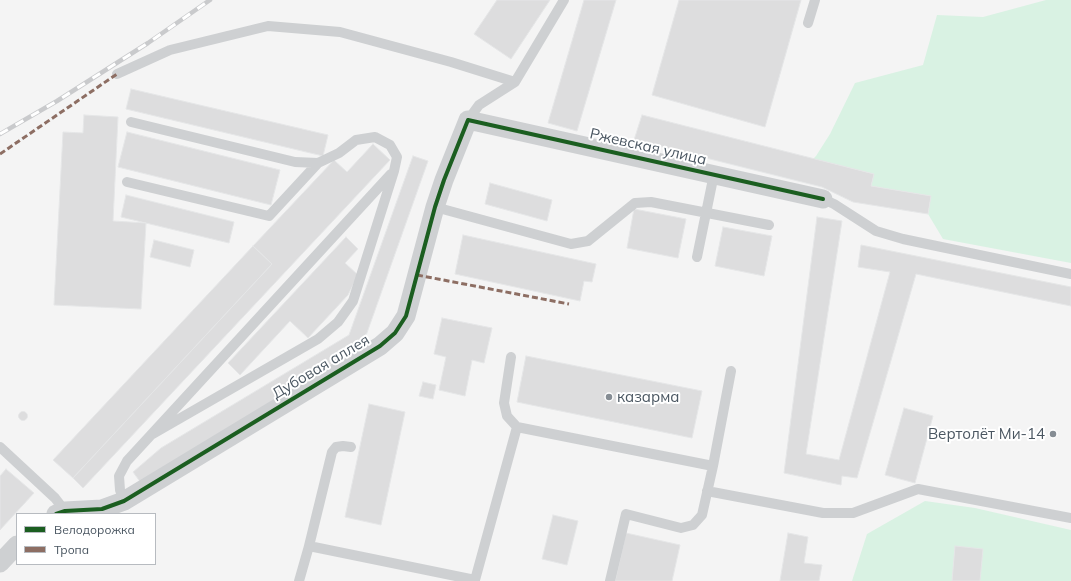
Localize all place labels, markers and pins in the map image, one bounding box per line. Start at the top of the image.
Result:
place label: казарма [617,388,679,406]
marker: казарма [604,392,614,402]
place label: Вертолёт Ми-14 [928,425,1045,443]
marker: Вертолёт Ми-14 [1048,429,1058,439]

